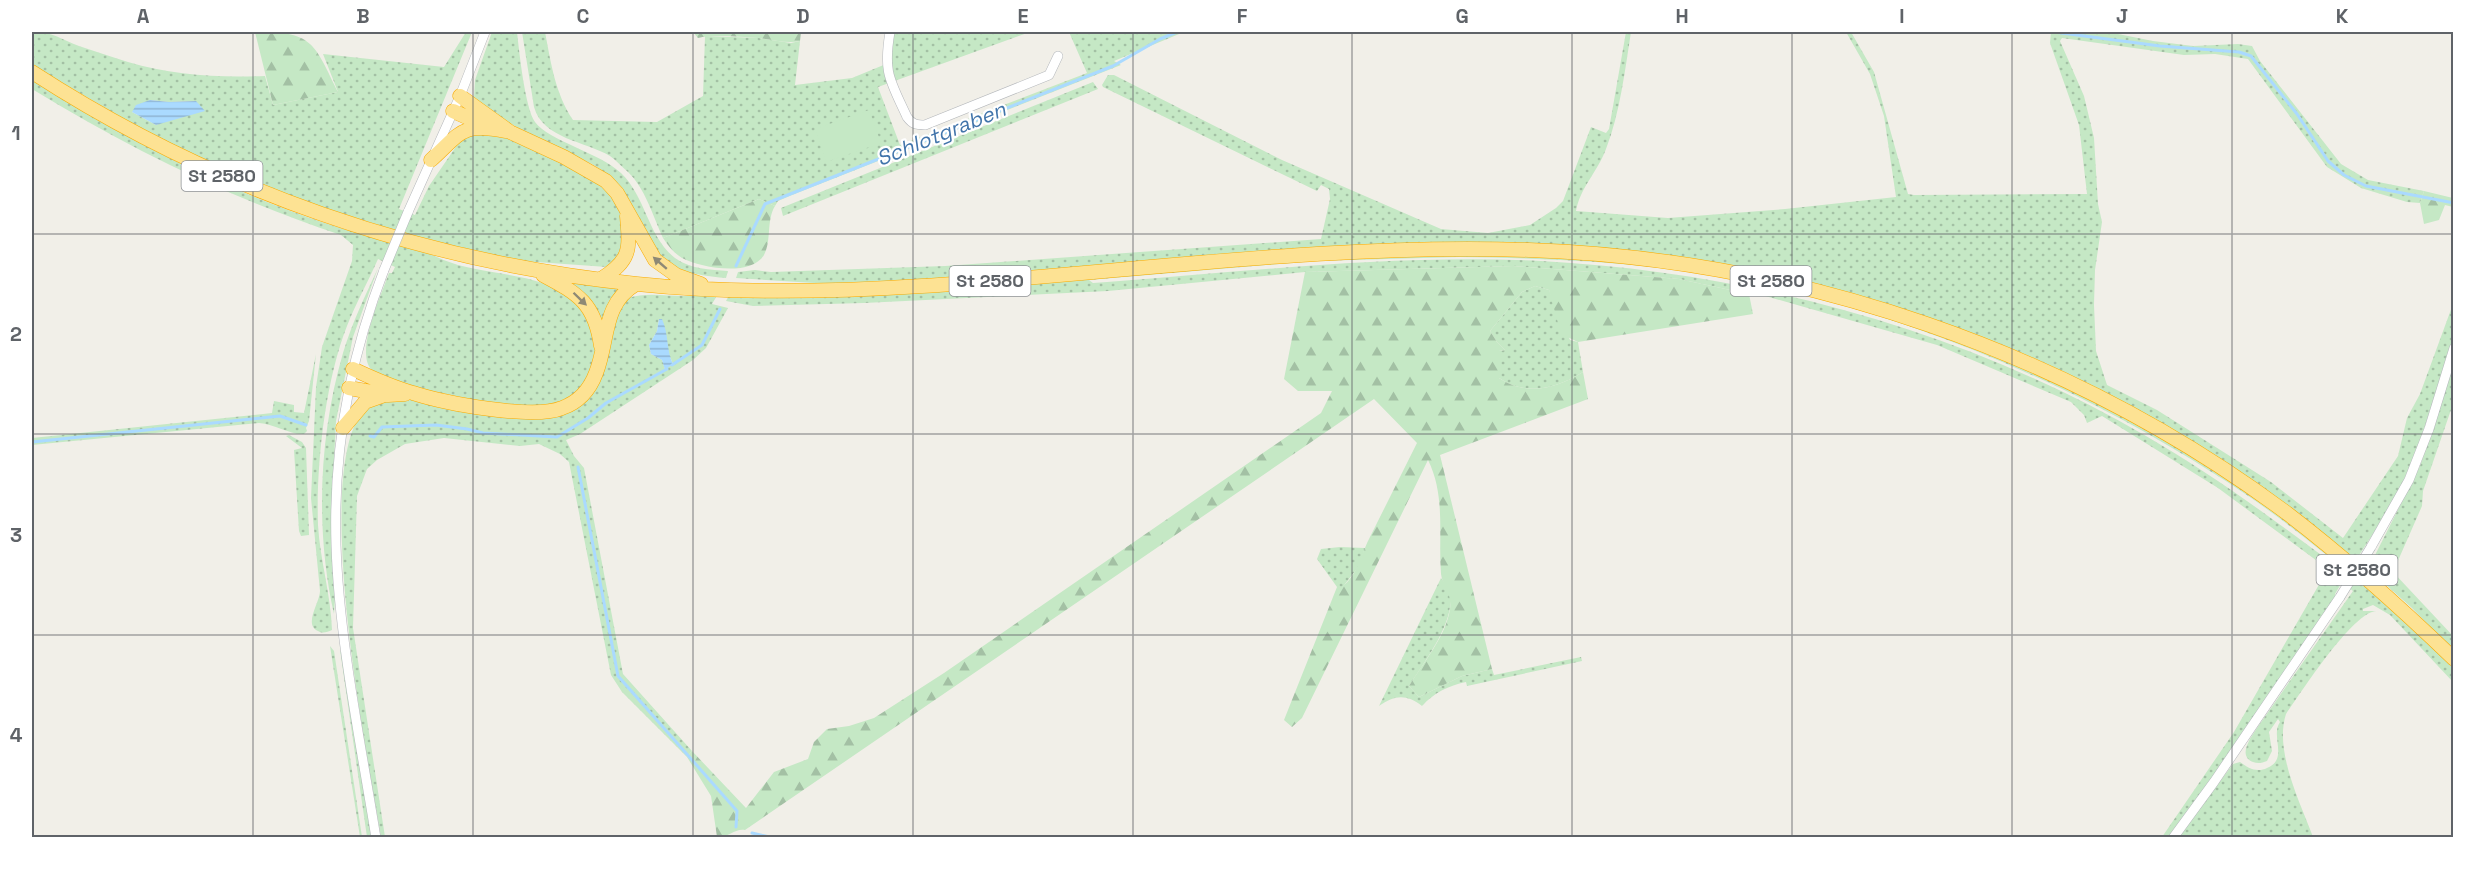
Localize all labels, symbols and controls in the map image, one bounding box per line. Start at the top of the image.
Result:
text: A [137,3,150,29]
text: B [356,3,370,29]
text: C [577,3,590,29]
text: D [796,3,810,29]
text: E [1017,3,1029,29]
text: F [1237,3,1248,29]
text: G [1455,3,1469,29]
text: H [1675,3,1689,29]
text: I [1899,3,1905,29]
text: J [2116,3,2128,29]
text: K [2336,3,2349,29]
water label: Schlotgraben [872,95,1011,172]
text: 1 [11,120,21,146]
road number: St 2580 [182,161,262,191]
one-way arrow [652,257,668,270]
road number: St 2580 [950,266,1030,296]
road number: St 2580 [1730,266,1812,296]
one-way arrow [573,291,587,305]
text: 2 [10,321,22,347]
text: 3 [10,522,22,548]
road number: St 2580 [2316,555,2398,585]
text: 4 [10,722,23,748]

